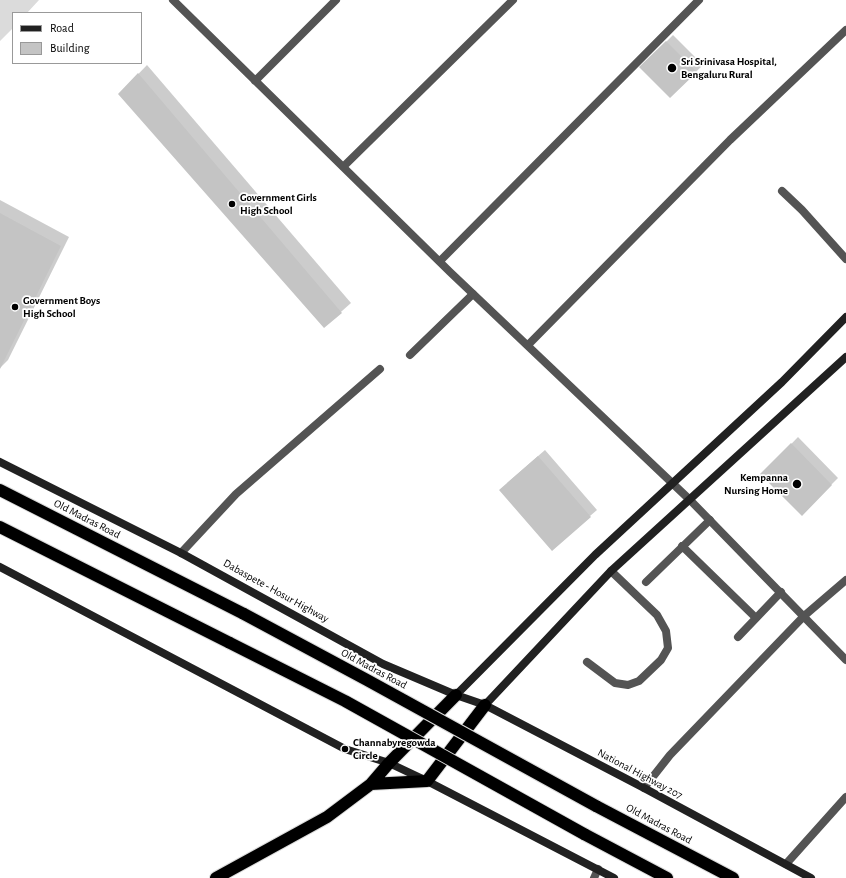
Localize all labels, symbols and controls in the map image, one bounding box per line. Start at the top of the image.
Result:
legend [12,12,142,64]
text: Road [50,22,74,34]
text: Building [50,42,90,54]
place label: Sri Srinivasa Hospital, Bengaluru Rural [681,55,777,81]
marker: Sri Srinivasa Hospital, Bengaluru Rural [666,62,678,74]
place label: Government Girls High School [240,191,317,217]
marker: Government Girls High School [227,199,237,209]
place label: Government Boys High School [23,294,100,320]
marker: Government Boys High School [10,302,20,312]
place label: Kempanna Nursing Home [724,471,788,497]
marker: Kempanna Nursing Home [791,478,803,490]
street label: Old Madras Road [52,497,122,541]
street label: Dabaspete - Hosur Highway [221,556,331,626]
street label: Old Madras Road [339,646,409,692]
place label: Channabyregowda Circle [353,736,436,762]
marker: Channabyregowda Circle [340,744,350,754]
street label: National Highway 207 [595,746,685,802]
street label: Old Madras Road [624,801,694,847]

